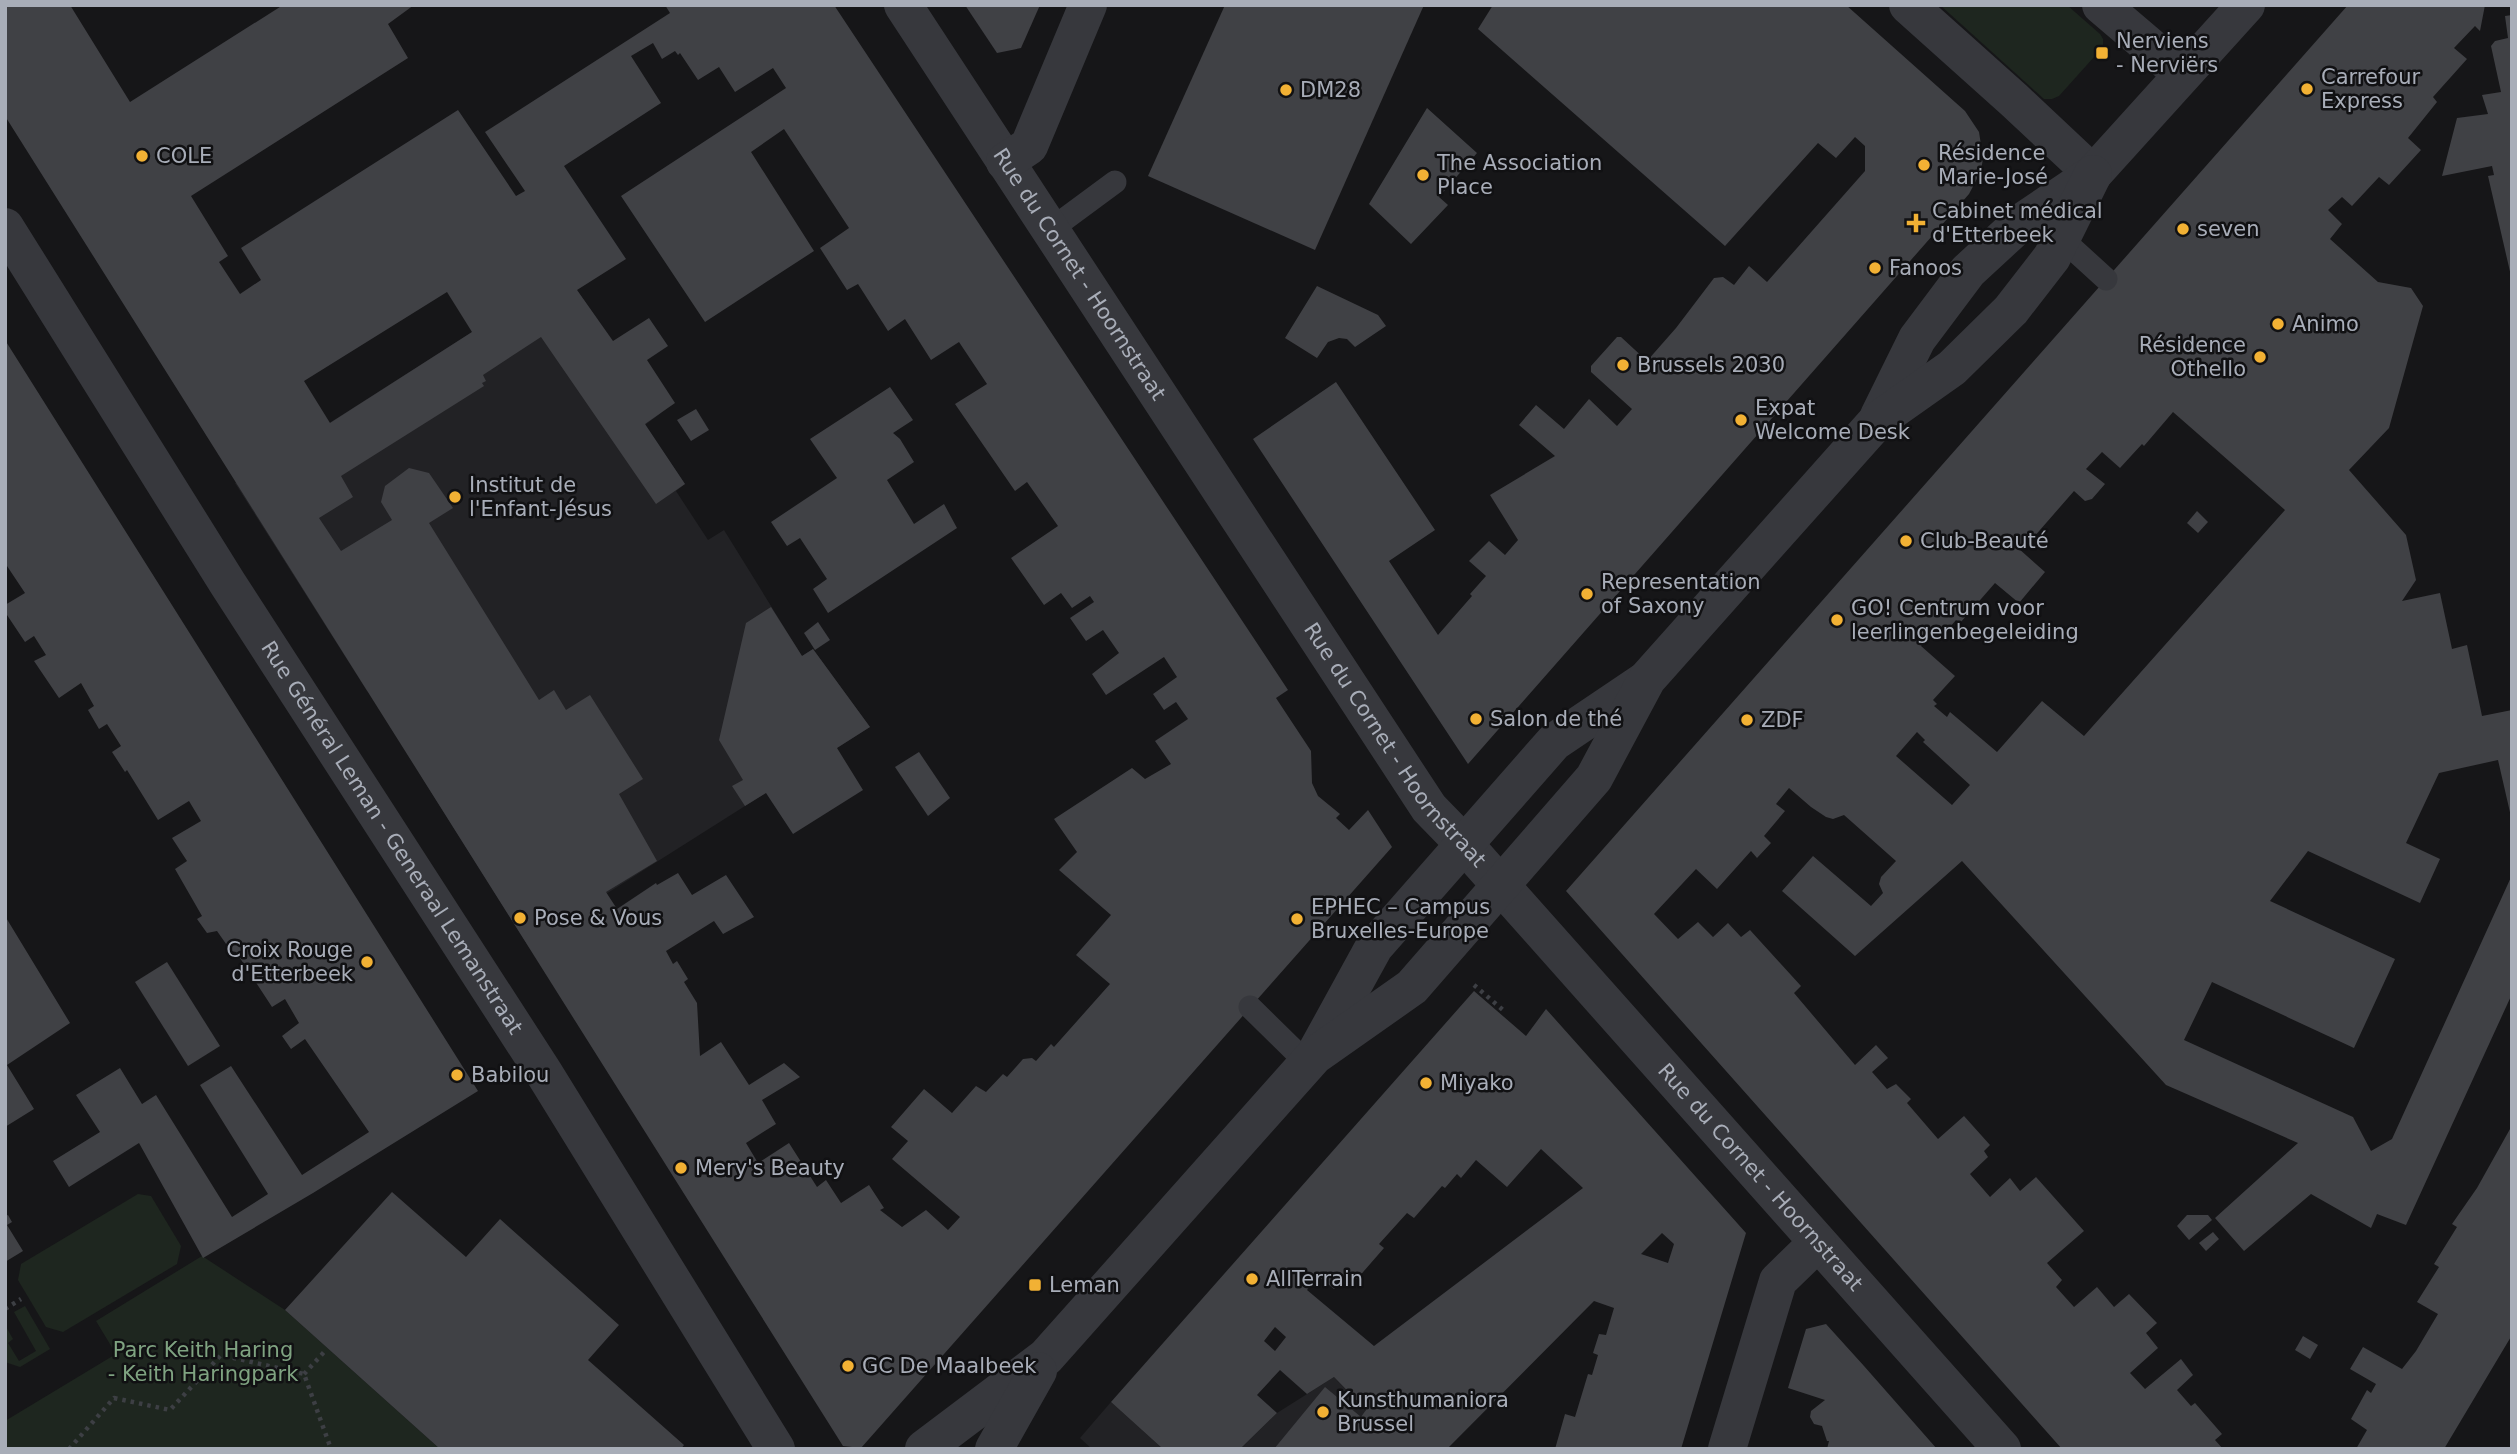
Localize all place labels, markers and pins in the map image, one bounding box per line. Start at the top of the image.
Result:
place label: Nerviens - Nerviërs [2116,29,2218,77]
marker: Nerviens - Nerviërs [2094,45,2110,61]
place label: Carrefour Express [2321,65,2420,113]
place label: DM28 [1300,78,1361,102]
marker: Carrefour Express [2299,81,2315,97]
marker: DM28 [1278,82,1294,98]
place label: Résidence Marie-José [1938,141,2048,189]
place label: COLE [156,144,212,168]
marker: COLE [134,148,150,164]
place label: The Association Place [1436,151,1602,199]
marker: Résidence Marie-José [1916,157,1932,173]
marker: The Association Place [1415,167,1431,183]
place label: Cabinet médical d'Etterbeek [1932,199,2103,247]
marker: Cabinet médical d'Etterbeek [1906,213,1926,233]
place label: seven [2197,217,2260,241]
marker: seven [2175,221,2191,237]
place label: Fanoos [1889,256,1962,280]
marker: Fanoos [1867,260,1883,276]
place label: Animo [2292,312,2359,336]
marker: Animo [2270,316,2286,332]
place label: Résidence Othello [2139,333,2246,381]
marker: Résidence Othello [2252,349,2268,365]
place label: Brussels 2030 [1637,353,1785,377]
marker: Brussels 2030 [1615,357,1631,373]
place label: Expat Welcome Desk [1755,396,1911,444]
marker: Expat Welcome Desk [1733,412,1749,428]
place label: Institut de l'Enfant-Jésus [469,473,612,521]
marker: Institut de l'Enfant-Jésus [447,489,463,505]
place label: Club-Beauté [1920,529,2049,553]
marker: Club-Beauté [1898,533,1914,549]
place label: Representation of Saxony [1601,570,1761,618]
marker: Representation of Saxony [1579,586,1595,602]
place label: GO! Centrum voor leerlingenbegeleiding [1851,596,2079,644]
marker: GO! Centrum voor leerlingenbegeleiding [1829,612,1845,628]
place label: Salon de thé [1490,707,1622,731]
place label: ZDF [1761,708,1804,732]
marker: Salon de thé [1468,711,1484,727]
marker: ZDF [1739,712,1755,728]
place label: EPHEC – Campus Bruxelles-Europe [1311,895,1490,943]
place label: Pose & Vous [534,906,662,930]
marker: Pose & Vous [512,910,528,926]
marker: EPHEC – Campus Bruxelles-Europe [1289,911,1305,927]
place label: Croix Rouge d'Etterbeek [226,938,354,986]
marker: Croix Rouge d'Etterbeek [359,954,375,970]
place label: Babilou [471,1063,549,1087]
marker: Babilou [449,1067,465,1083]
place label: Miyako [1440,1071,1514,1095]
marker: Miyako [1418,1075,1434,1091]
place label: Mery's Beauty [695,1156,845,1180]
marker: Mery's Beauty [673,1160,689,1176]
place label: AllTerrain [1266,1267,1363,1291]
marker: AllTerrain [1244,1271,1260,1287]
place label: Leman [1049,1273,1120,1297]
marker: Leman [1027,1277,1043,1293]
place label: GC De Maalbeek [862,1354,1037,1378]
marker: GC De Maalbeek [840,1358,856,1374]
place label: Kunsthumaniora Brussel [1337,1388,1509,1436]
marker: Kunsthumaniora Brussel [1315,1404,1331,1420]

